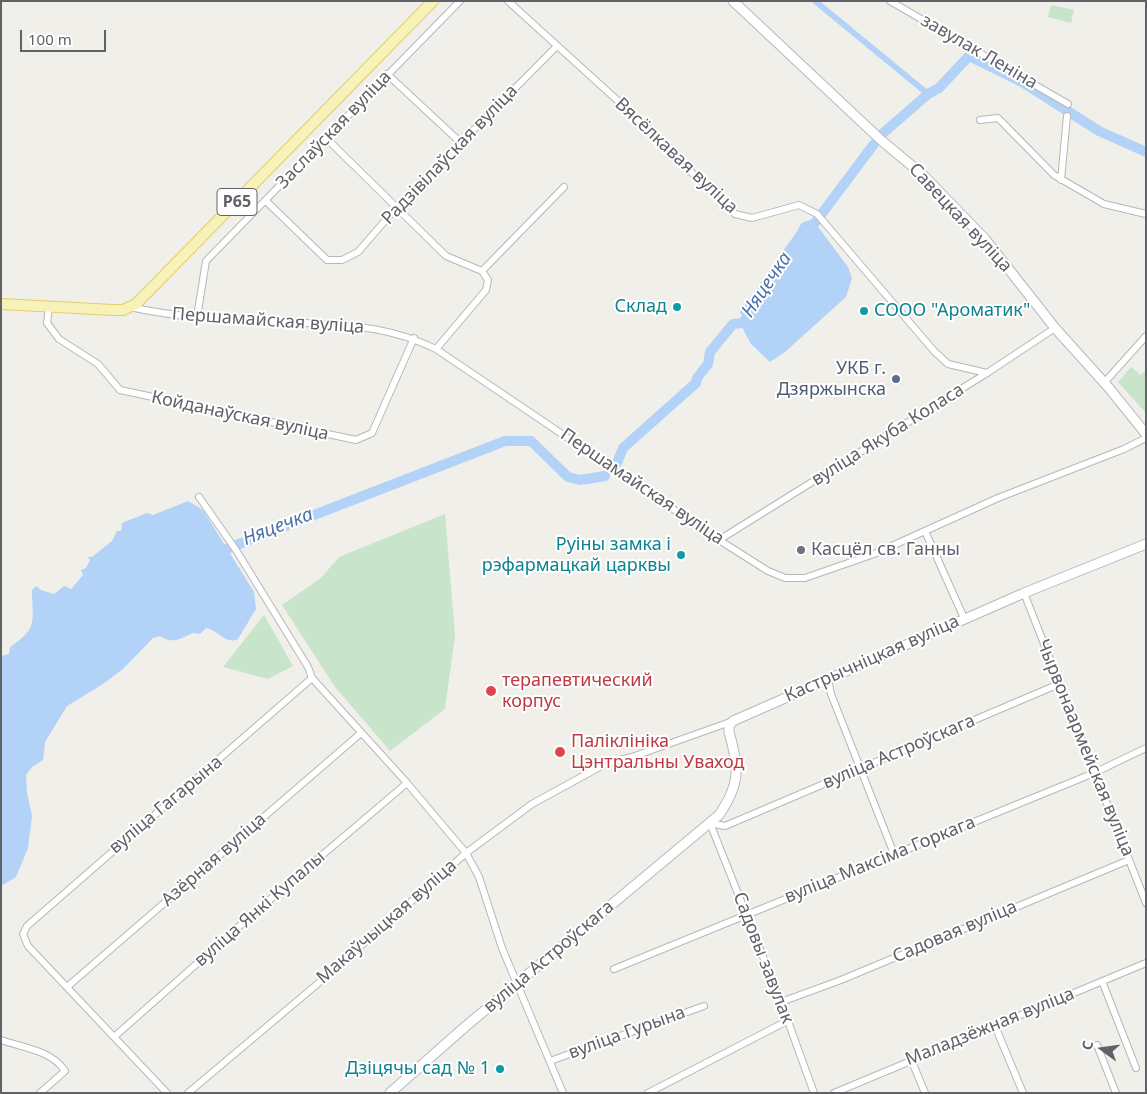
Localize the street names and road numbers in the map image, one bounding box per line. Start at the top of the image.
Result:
street label: завулак Леніна [917,10,1041,94]
street label: Заслаўская вуліца [272,66,396,194]
street label: Радзівілаўская вуліца [378,81,522,229]
street label: Вясёлкавая вуліца [610,94,742,218]
street label: Савецкая вуліца [904,159,1016,277]
road number: Р65 [217,188,257,216]
street label: Першамайская вуліца [171,304,365,338]
street label: вуліца Якуба Коласа [808,379,968,491]
street label: Койданаўская вуліца [149,387,331,445]
street label: Першамайская вуліца [556,424,728,550]
street label: Кастрычніцкая вуліца [781,611,963,707]
street label: Чырвонаармейская вуліца [1032,636,1138,860]
street label: вуліца Астроўскага [820,710,978,794]
street label: вуліца Гагарына [105,751,227,859]
street label: Азёрная вуліца [157,809,271,911]
street label: вуліца Максіма Горкага [781,812,979,908]
street label: вуліца Янкі Купалы [190,846,330,972]
street label: Макаўчыцкая вуліца [313,855,461,989]
street label: Садовы завулак [728,889,798,1027]
street label: вуліца Астроўскага [479,896,619,1018]
street label: Садовая вуліца [890,896,1020,968]
street label: Маладзёжная вуліца [902,983,1078,1071]
street label: вуліца Гурына [566,1002,688,1064]

